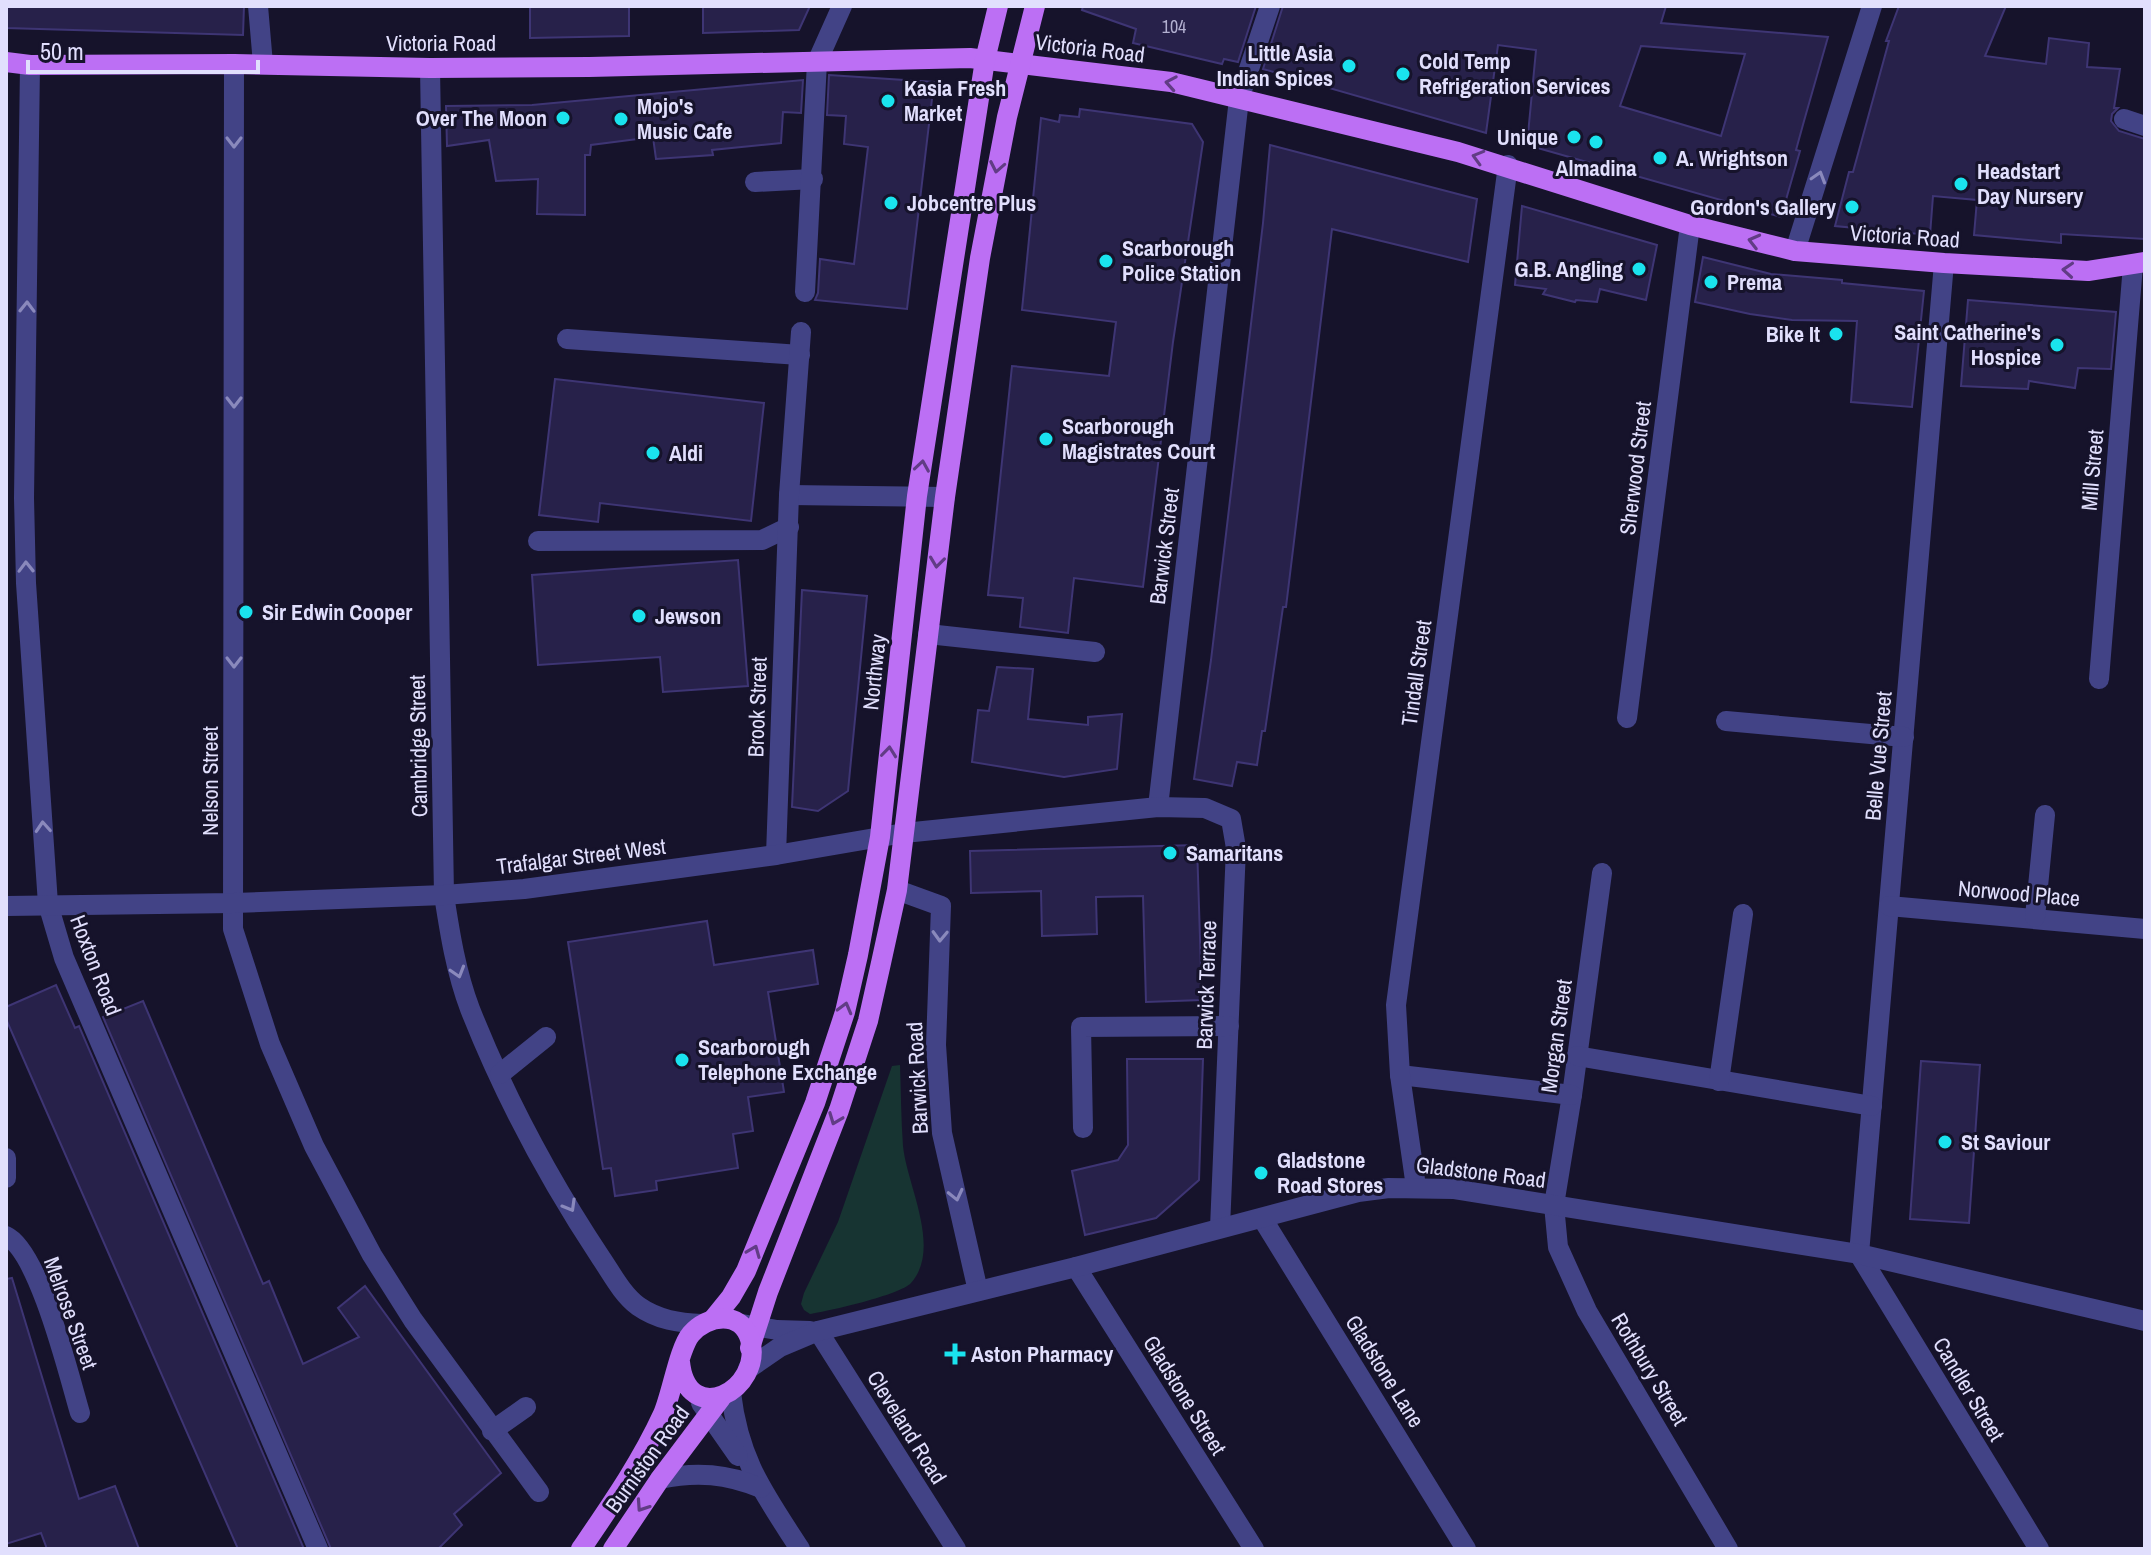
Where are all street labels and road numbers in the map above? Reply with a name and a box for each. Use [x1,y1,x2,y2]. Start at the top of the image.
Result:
street label: Victoria Road [1034,26,1146,70]
street label: Victoria Road [386,28,496,58]
street label: Victoria Road [1849,217,1961,255]
street label: Sherwood Street [1612,399,1658,537]
street label: Mill Street [2074,428,2110,512]
street label: Barwick Street [1142,486,1186,606]
street label: Tindall Street [1394,618,1438,728]
street label: Northway [855,633,893,711]
street label: Brook Street [740,656,774,758]
street label: Cambridge Street [402,675,434,817]
street label: Belle Vue Street [1857,690,1899,822]
street label: Nelson Street [195,726,225,836]
street label: Trafalgar Street West [495,831,667,881]
street label: Norwood Place [1957,873,2081,913]
street label: Hoxton Road [63,910,129,1020]
street label: Barwick Terrace [1189,920,1223,1050]
street label: Morgan Street [1533,977,1579,1095]
street label: Barwick Road [899,1021,935,1135]
street label: Gladstone Road [1414,1149,1548,1195]
street label: Melrose Street [37,1253,105,1373]
street label: Rothbury Street [1605,1307,1695,1431]
street label: Gladstone Lane [1339,1309,1431,1433]
street label: Gladstone Street [1136,1330,1234,1460]
street label: Candler Street [1926,1331,2012,1447]
street label: Cleveland Road [860,1365,954,1489]
street label: Burniston Road [598,1399,696,1519]

